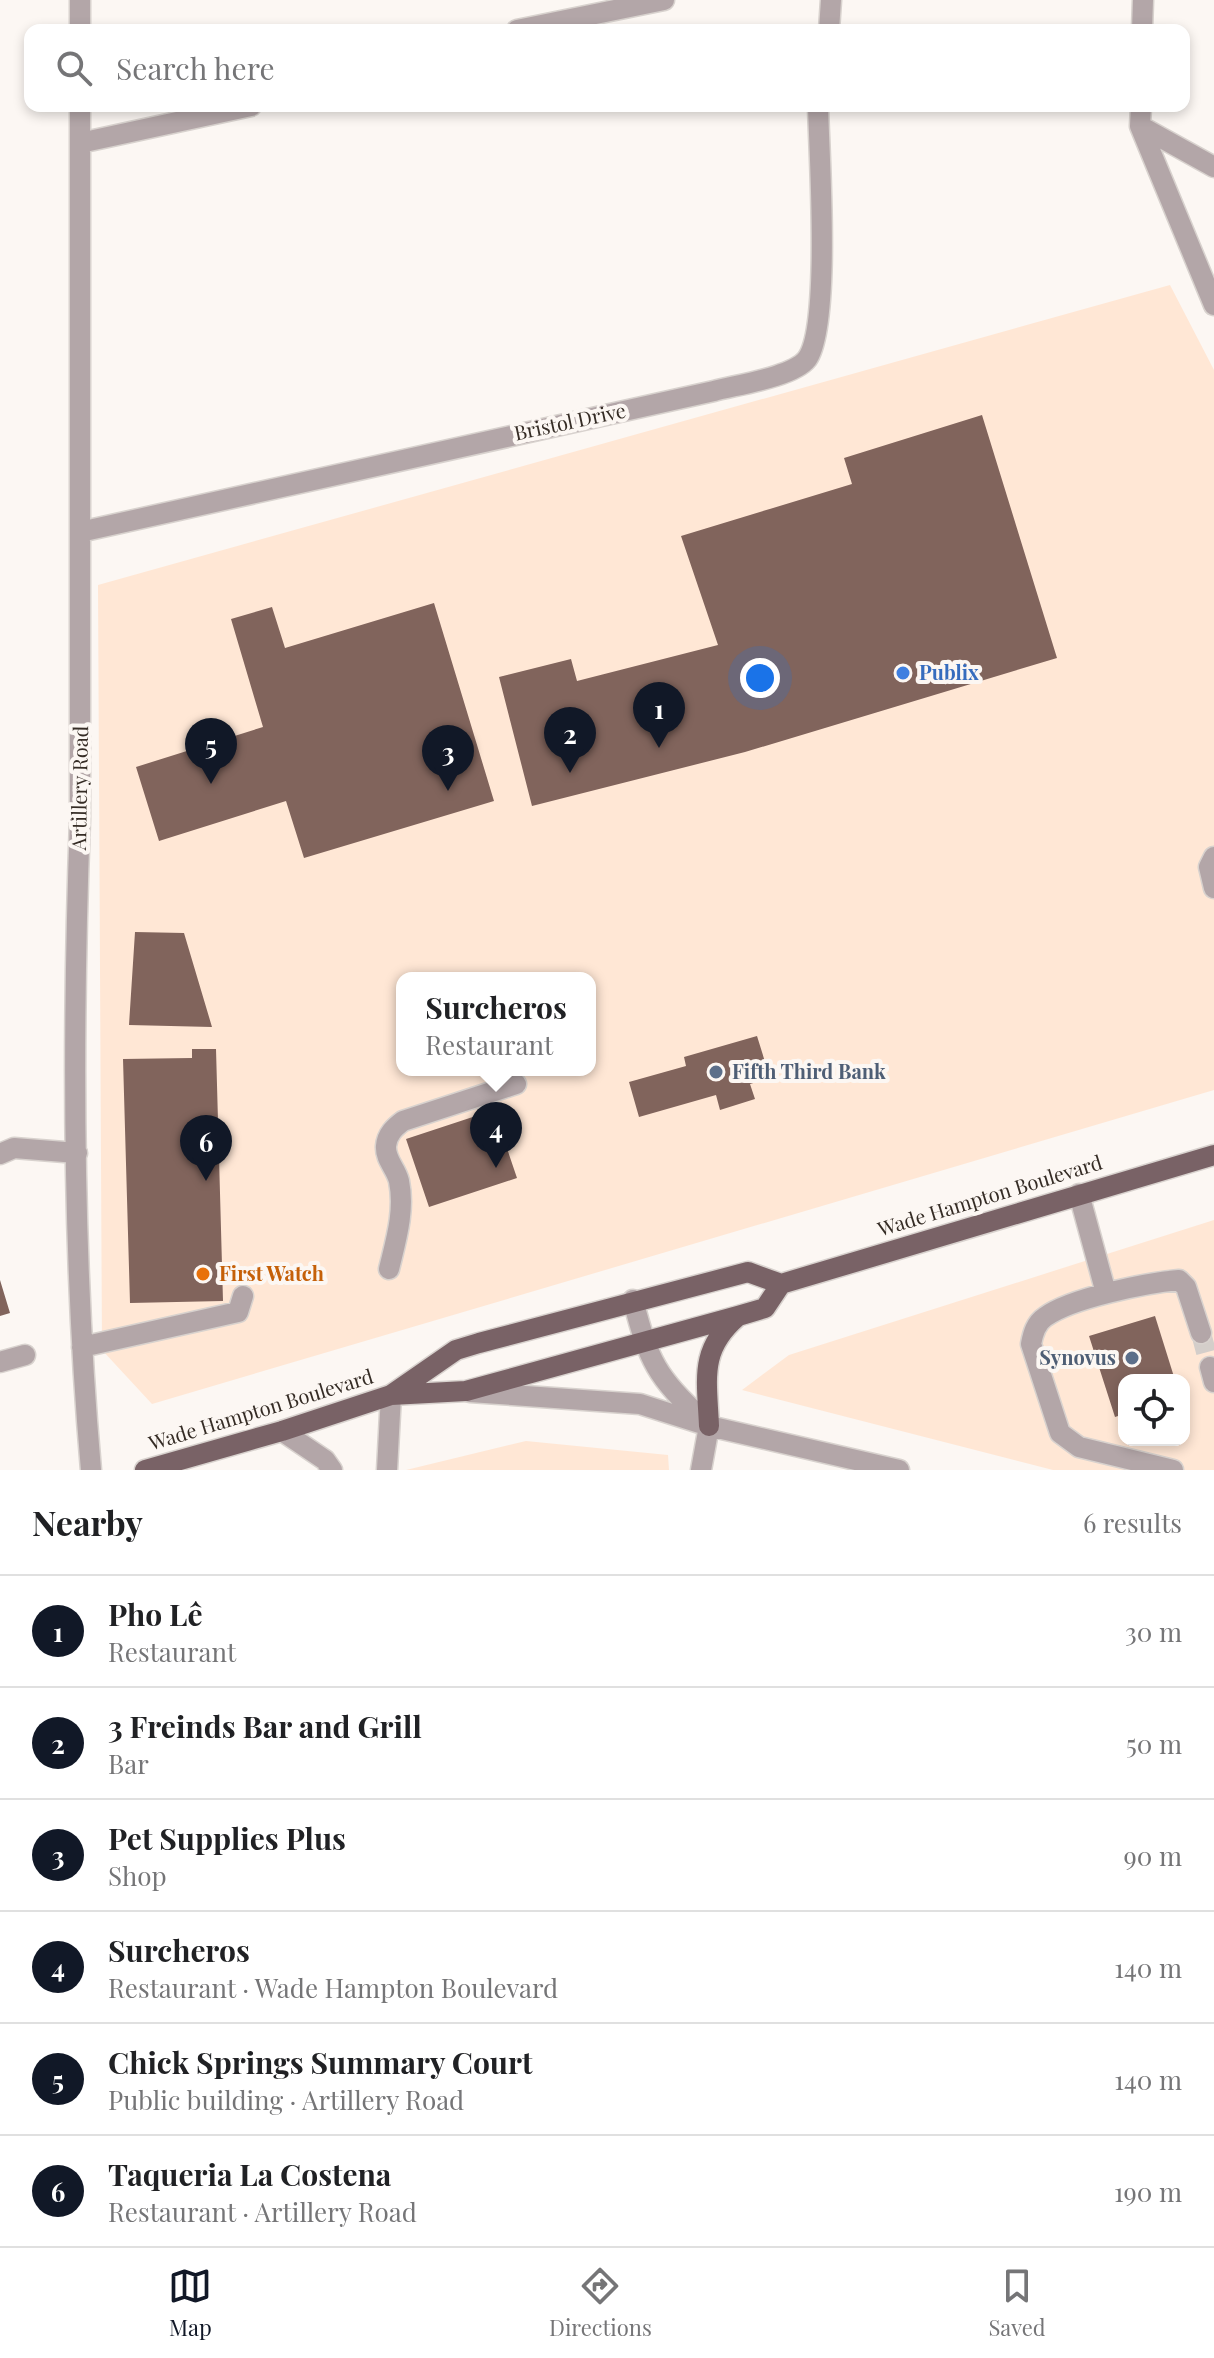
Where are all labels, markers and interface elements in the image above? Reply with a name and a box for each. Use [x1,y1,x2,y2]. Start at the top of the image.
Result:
search box [24,24,1190,112]
icon: search [52,46,96,90]
text: Search here [116,48,275,88]
street label: Bristol Drive [511,396,628,446]
your location [740,658,780,698]
place label: Publix [919,658,979,685]
marker: Publix [894,664,912,682]
pin: 1 [633,682,685,748]
pin: 2 [544,707,596,773]
pin: 5 [185,718,237,784]
street label: Artillery Road [64,725,93,852]
pin: 3 [422,725,474,791]
popup [396,972,596,1076]
text: Surcheros [425,987,567,1027]
text: Restaurant [425,1027,553,1062]
place label: Fifth Third Bank [732,1057,886,1084]
marker: Fifth Third Bank [707,1063,725,1081]
pin: 4 [470,1102,522,1168]
pin: 6 [180,1115,232,1181]
street label: Wade Hampton Boulevard [873,1147,1105,1242]
place label: First Watch [219,1259,324,1286]
marker: First Watch [194,1265,212,1283]
place label: Synovus [1039,1343,1116,1370]
marker: Synovus [1123,1349,1141,1367]
street label: Wade Hampton Boulevard [144,1361,376,1456]
map controls [1118,1374,1190,1446]
button: locate [1118,1374,1190,1446]
text: Nearby [32,1499,143,1545]
text: 6 results [1083,1505,1182,1540]
text: Pho Lê [108,1594,203,1634]
text: 1 [53,1614,63,1649]
text: 30 m [1125,1614,1182,1649]
text: Restaurant [108,1634,236,1669]
text: 3 Freinds Bar and Grill [108,1706,422,1746]
text: 2 [51,1726,65,1761]
text: 50 m [1126,1726,1182,1761]
text: Bar [108,1746,149,1781]
text: Pet Supplies Plus [108,1818,346,1858]
text: 3 [52,1838,64,1873]
text: 90 m [1124,1838,1182,1873]
text: Shop [108,1858,167,1893]
text: Surcheros [108,1930,250,1970]
text: 4 [51,1950,65,1985]
text: 140 m [1114,1950,1182,1985]
text: Restaurant · Wade Hampton Boulevard [108,1970,558,2005]
text: Chick Springs Summary Court [108,2042,533,2082]
text: 5 [52,2062,64,2097]
text: 140 m [1114,2062,1182,2097]
text: Public building · Artillery Road [108,2082,464,2117]
text: Taqueria La Costena [108,2154,391,2194]
text: 6 [51,2174,65,2209]
text: 190 m [1114,2174,1182,2209]
text: Restaurant · Artillery Road [108,2194,417,2229]
tab: Map [168,2264,212,2342]
tab: Directions [549,2264,652,2342]
tab: Saved [988,2264,1046,2342]

